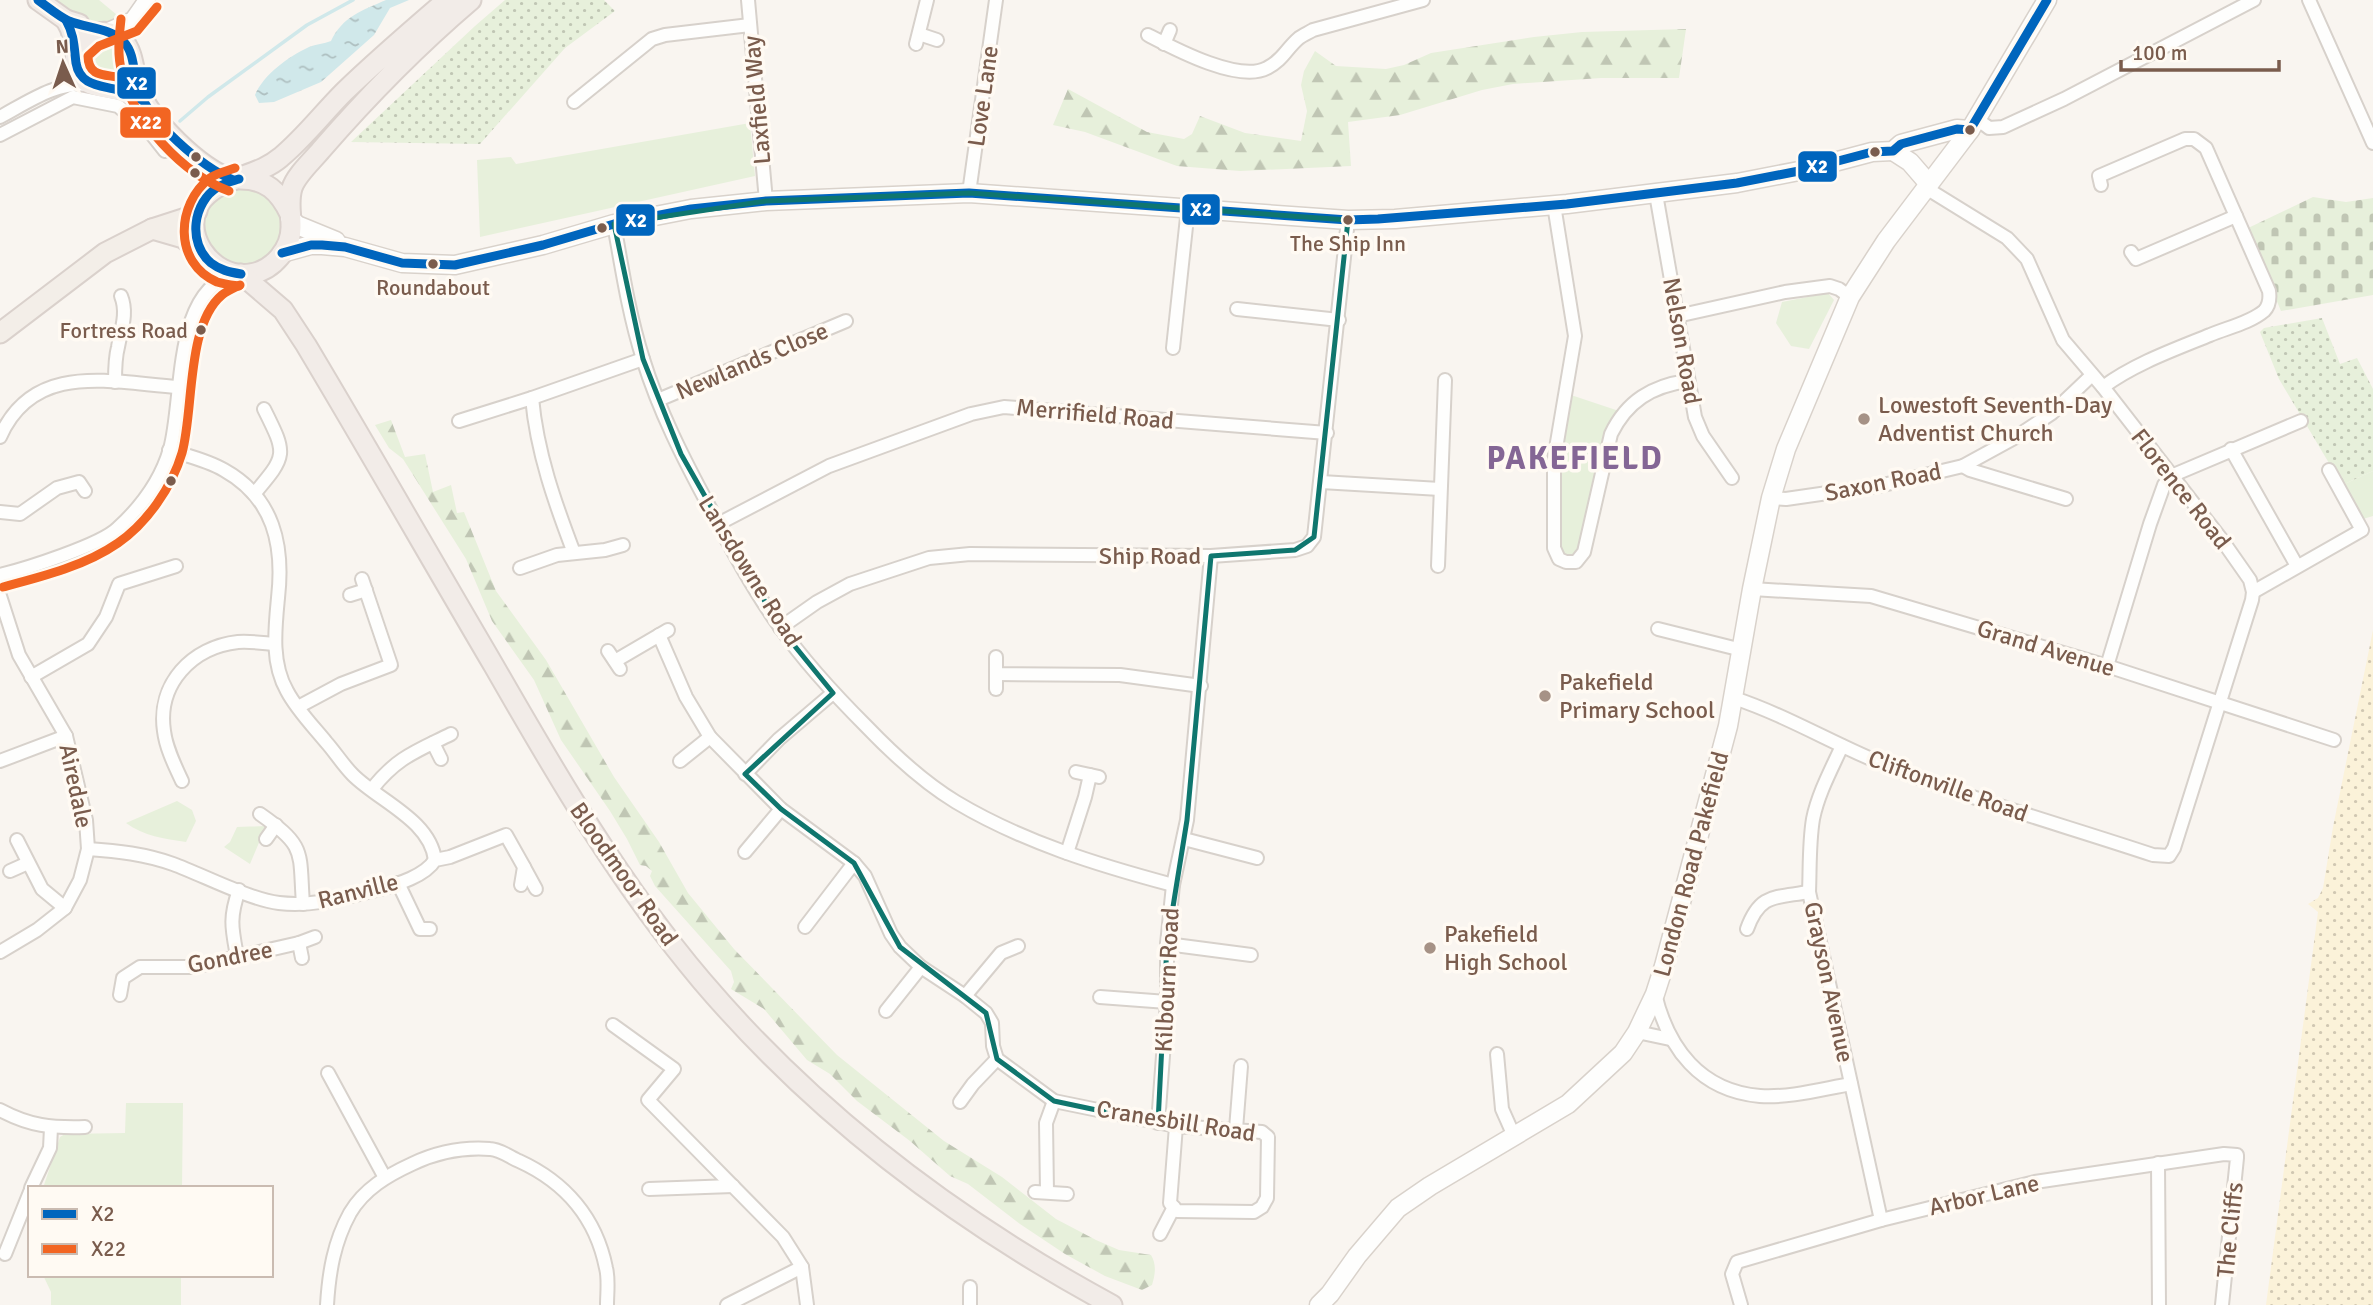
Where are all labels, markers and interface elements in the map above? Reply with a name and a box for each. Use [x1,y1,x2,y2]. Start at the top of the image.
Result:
north arrow [28,28,98,98]
scale bar [2121,28,2278,72]
street label: Laxfield Way [736,34,778,166]
text: N [55,35,69,59]
text: 100 m [2132,40,2187,66]
street label: Love Lane [961,44,1005,148]
line badge: X2 [116,66,157,100]
text: X2 [126,72,148,96]
line badge: X22 [119,106,172,139]
text: X22 [130,111,162,135]
unlabelled marker [1963,123,1977,137]
unlabelled marker [1868,145,1882,159]
unlabelled marker [189,150,203,164]
line badge: X2 [1797,150,1838,183]
text: X2 [1806,155,1828,179]
unlabelled marker [188,166,202,180]
line badge: X2 [1181,193,1221,226]
text: X2 [1190,198,1212,222]
line badge: X2 [615,203,656,237]
text: X2 [625,209,647,233]
marker: The Ship Inn [1341,213,1355,227]
unlabelled marker [595,221,609,235]
place label: The Ship Inn [1290,230,1406,257]
marker: Roundabout [426,257,440,271]
place label: Roundabout [376,274,490,301]
street label: Nelson Road [1656,275,1708,407]
street label: Newlands Close [671,315,833,407]
place label: Fortress Road [60,317,188,344]
marker: Fortress Road [194,323,208,337]
place label: Lowestoft Seventh-Day Adventist Church [1878,390,2112,448]
street label: Merrifield Road [1015,392,1175,436]
marker: Lowestoft Seventh-Day Adventist Church [1856,411,1872,427]
street label: Florence Road [2125,423,2237,555]
district label: PAKEFIELD [1486,439,1664,478]
street label: Saxon Road [1822,456,1944,508]
unlabelled marker [164,474,178,488]
street label: Lansdowne Road [692,490,808,652]
street label: Ship Road [1099,541,1201,571]
street label: Grand Avenue [1974,613,2118,683]
place label: Pakefield Primary School [1559,667,1715,725]
marker: Pakefield Primary School [1537,688,1553,704]
street label: Airedale [52,741,100,831]
street label: Cliftonville Road [1864,743,2032,829]
street label: London Road Pakefield [1646,748,1736,980]
street label: Bloodmoor Road [563,796,685,952]
street label: Ranville [315,867,401,915]
street label: Grayson Avenue [1797,899,1861,1065]
street label: Kilbourn Road [1148,907,1186,1053]
place label: Pakefield High School [1444,919,1567,977]
street label: Gondree [185,934,275,980]
marker: Pakefield High School [1422,940,1438,956]
street label: Cranesbill Road [1094,1094,1258,1148]
street label: Arbor Lane [1926,1168,2042,1222]
street label: The Cliffs [2210,1181,2250,1279]
legend [28,1186,273,1277]
text: X2 [91,1201,115,1227]
text: X22 [91,1236,126,1262]

